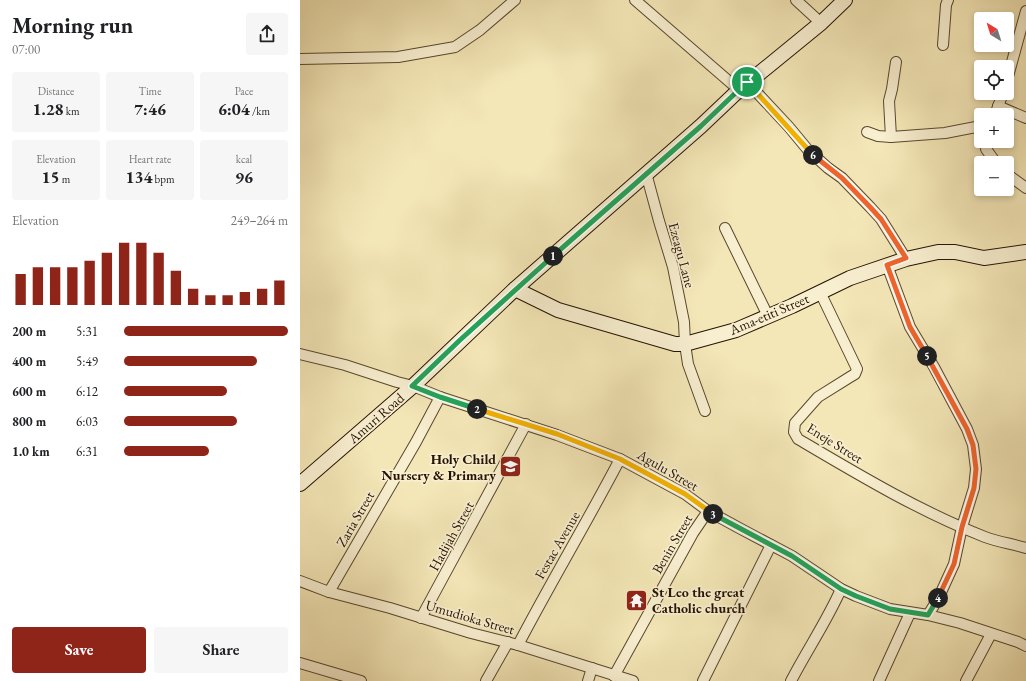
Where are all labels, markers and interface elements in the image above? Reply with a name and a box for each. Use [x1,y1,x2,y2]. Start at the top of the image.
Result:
text: Morning run [12,11,133,40]
north arrow [974,12,1014,52]
map controls [974,12,1014,196]
button: share [246,13,288,55]
text: 07:00 [12,41,40,58]
button: locate [974,60,1014,100]
pin [730,65,764,99]
icon: arrive [736,71,758,93]
text: Distance [38,84,74,98]
text: Time [139,84,161,98]
text: Pace [235,84,253,98]
text: 1.28 [32,98,64,120]
text: 7:46 [134,98,166,120]
text: 6:04 [218,98,250,120]
text: km [64,104,80,118]
text: /km [250,104,270,118]
button: + [974,108,1014,148]
pin: 6 [803,145,823,165]
text: 6 [810,148,816,162]
text: Elevation [36,152,76,166]
text: Heart rate [129,152,171,166]
text: kcal [236,152,252,166]
button: − [974,156,1014,196]
text: 15 [42,166,60,188]
text: 134 [125,166,152,188]
text: 96 [235,166,253,188]
text: m [60,172,70,186]
text: bpm [152,172,175,186]
text: Elevation [12,212,59,229]
text: 249–264 m [231,212,288,229]
street label: Ezeagu Lane [665,220,700,290]
pin: 1 [543,246,563,266]
text: 1 [550,249,556,263]
street label: Ama-etiti Street [726,289,812,339]
text: 200 m [12,323,46,340]
text: 5:31 [76,323,98,340]
pin: 5 [917,346,937,366]
text: 5 [924,349,930,363]
text: 400 m [12,353,46,370]
text: 5:49 [76,353,98,370]
text: 600 m [12,383,46,400]
text: 6:12 [76,383,98,400]
street label: Amuri Road [344,388,408,448]
pin: 2 [467,399,487,419]
text: 2 [474,402,480,416]
text: 800 m [12,413,46,430]
text: 6:03 [76,413,98,430]
street label: Eneje Street [804,419,867,468]
text: 1.0 km [12,443,50,460]
text: 6:31 [76,443,98,460]
street label: Agulu Street [633,445,702,495]
place label: Holy Child Nursery & Primary [382,450,496,484]
school or university icon: Holy Child Nursery & Primary [498,454,524,480]
street label: Zaria Street [332,487,378,550]
street label: Hadijah Street [424,497,478,574]
pin: 3 [703,504,723,524]
street label: Festac Avenue [530,507,584,582]
text: 3 [710,507,716,521]
street label: Benin Street [648,511,696,577]
place label: St Leo the great Catholic church [652,583,745,617]
temple icon: St Leo the great Catholic church [623,587,649,613]
pin: 4 [928,588,948,608]
text: 4 [935,591,941,605]
street label: Umudioka Street [424,596,517,638]
button: Save [12,627,146,673]
button: Share [154,627,288,673]

